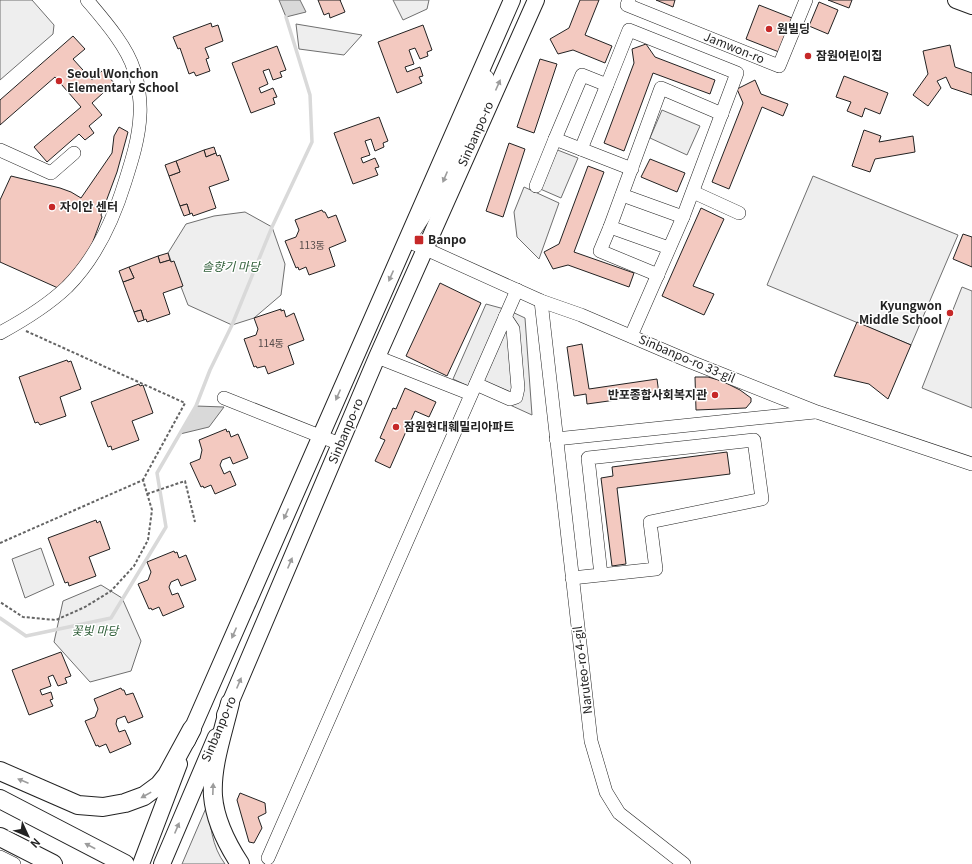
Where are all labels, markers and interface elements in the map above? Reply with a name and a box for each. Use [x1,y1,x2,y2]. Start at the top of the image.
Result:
place label: 원빌딩 [777,19,810,36]
marker: 원빌딩 [764,24,774,34]
street label: Jamwon-ro [702,27,768,67]
place label: 잠원어린이집 [816,46,882,63]
marker: 잠원어린이집 [803,51,813,61]
place label: Seoul Wonchon Elementary School [67,64,179,95]
marker: Seoul Wonchon Elementary School [54,76,64,86]
one-way arrow [495,79,501,90]
street label: Sinbanpo-ro [453,98,497,169]
one-way arrow [442,171,448,183]
place label: 자이안 센터 [60,197,118,214]
marker: 자이안 센터 [47,202,57,212]
place label: Banpo [428,230,466,247]
marker: Banpo [413,234,425,246]
house number: 113동 [299,237,325,252]
park label: 솔향기 마당 [202,257,262,274]
one-way arrow [387,270,393,282]
place label: Kyungwon Middle School [859,296,942,327]
marker: Kyungwon Middle School [945,308,955,318]
street label: Sinbanpo-ro 33-gil [637,330,738,386]
house number: 114동 [258,335,284,350]
place label: 반포종합사회복지관 [608,385,707,402]
one-way arrow [335,389,341,401]
marker: 반포종합사회복지관 [710,390,720,400]
street label: Sinbanpo-ro [323,395,366,466]
place label: 잠원현대훼밀리아파트 [404,417,514,434]
marker: 잠원현대훼밀리아파트 [391,422,401,432]
one-way arrow [283,508,289,520]
one-way arrow [286,557,293,569]
park label: 꽃빛 마당 [72,621,120,638]
street label: Naruteo-ro 4-gil [568,625,595,715]
one-way arrow [231,627,237,639]
one-way arrow [236,677,242,688]
street label: Sinbanpo-ro [196,693,239,764]
one-way arrow [17,778,29,784]
one-way arrow [210,783,217,795]
one-way arrow [140,791,152,798]
north arrow [8,816,48,856]
one-way arrow [174,823,180,834]
text: N [27,835,45,852]
one-way arrow [84,843,96,849]

